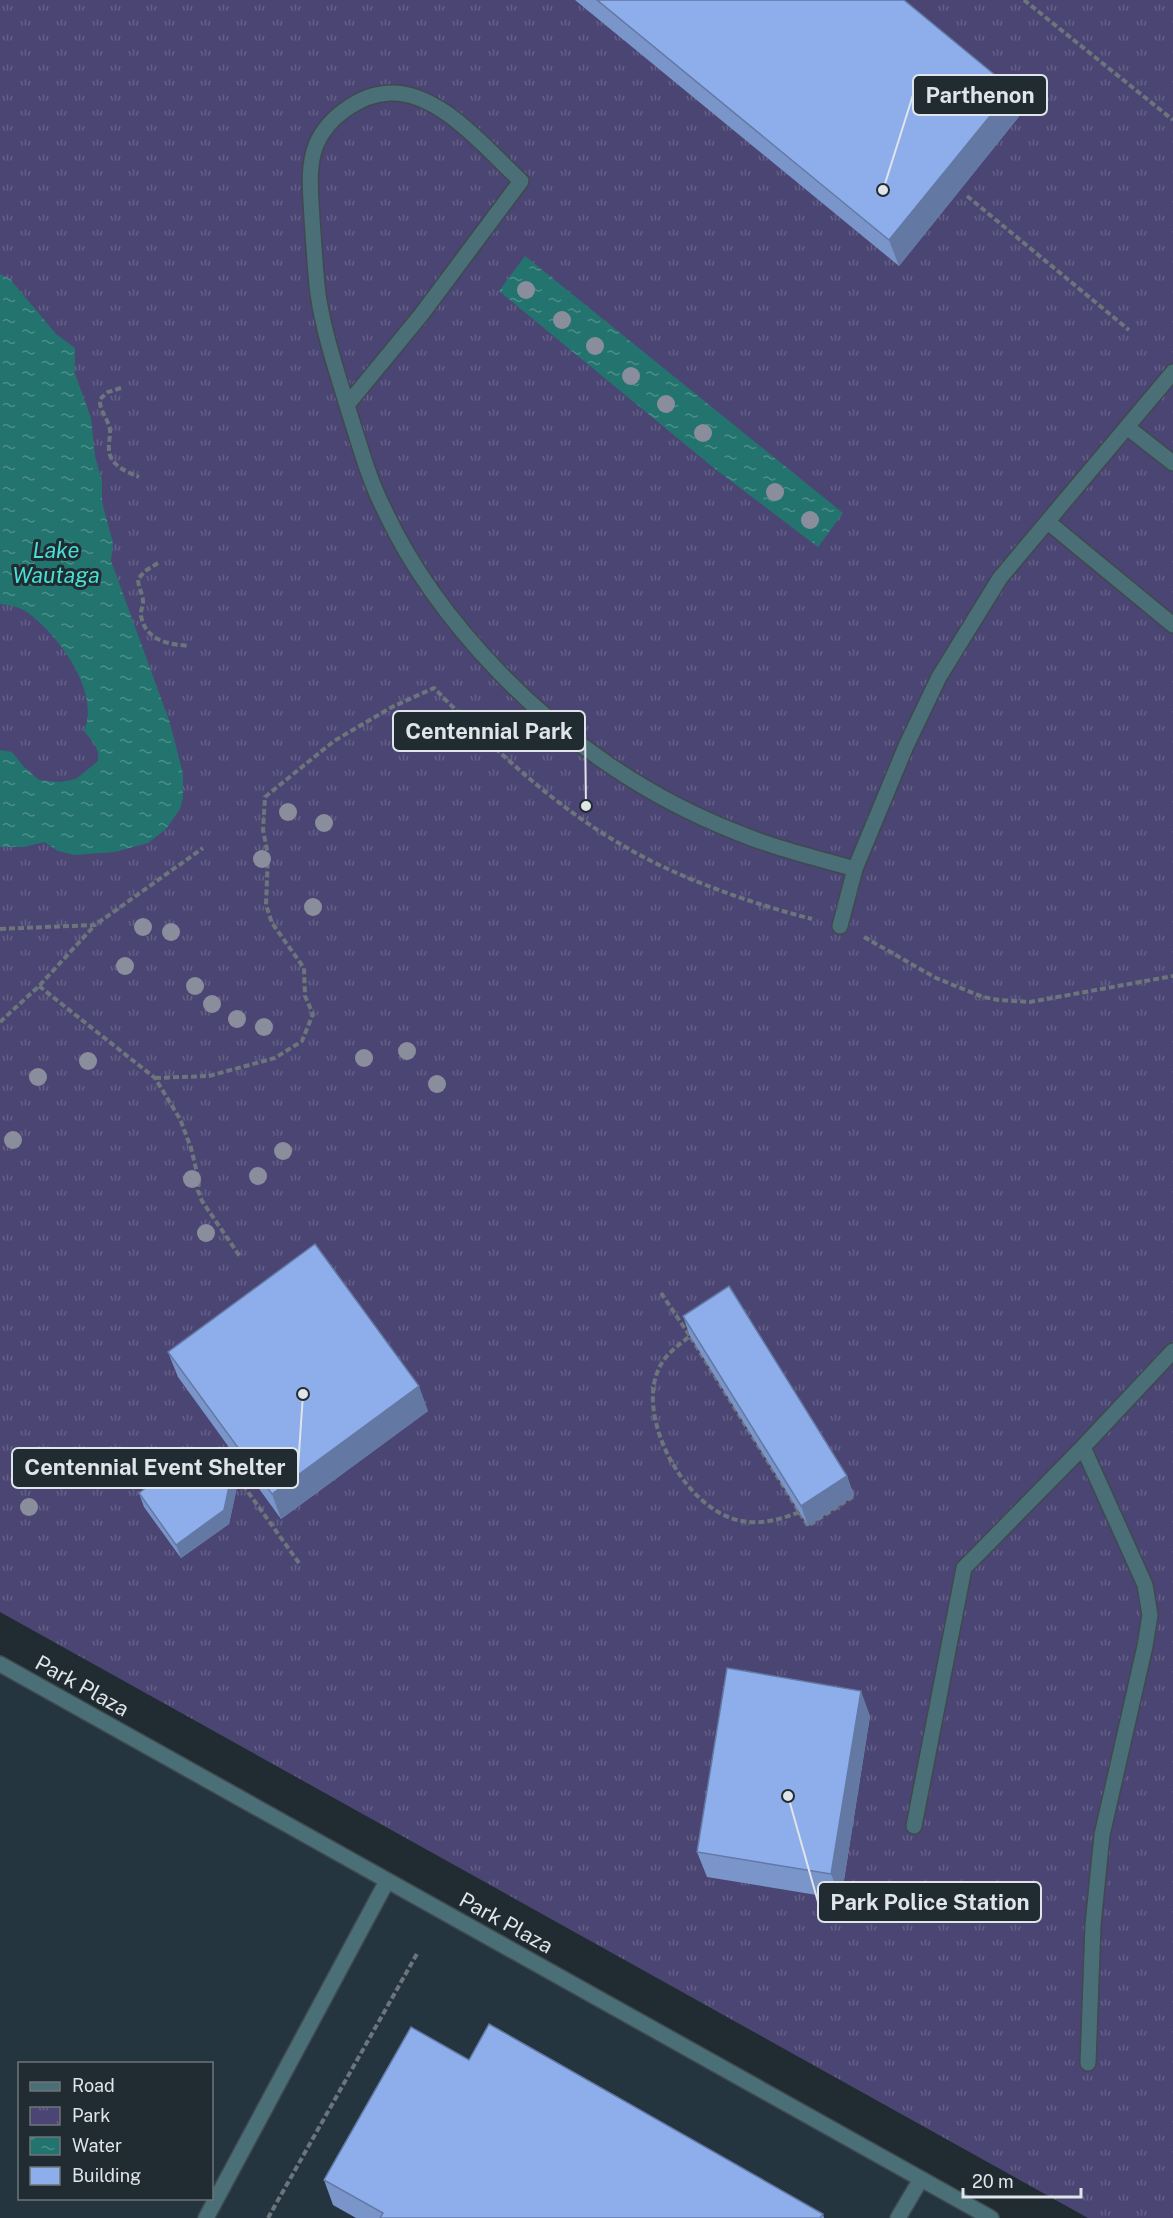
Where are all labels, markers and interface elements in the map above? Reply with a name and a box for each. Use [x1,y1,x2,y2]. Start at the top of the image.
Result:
callout: Parthenon [913,75,1047,115]
text: Parthenon [925,82,1035,108]
water label: Lake Wautaga [12,537,100,588]
callout: Centennial Park [393,711,585,751]
text: Centennial Park [405,718,573,744]
callout: Centennial Event Shelter [12,1448,298,1488]
text: Centennial Event Shelter [24,1454,286,1480]
street label: Park Plaza [31,1650,133,1721]
callout: Park Police Station [818,1882,1041,1922]
street label: Park Plaza [455,1887,557,1958]
text: Park Police Station [830,1889,1030,1915]
legend [18,2062,213,2200]
text: Road [72,2075,115,2096]
text: Park [72,2105,110,2126]
text: Water [72,2135,122,2156]
scale bar [963,2161,1082,2199]
text: Building [72,2165,141,2186]
text: 20 m [972,2171,1014,2192]

